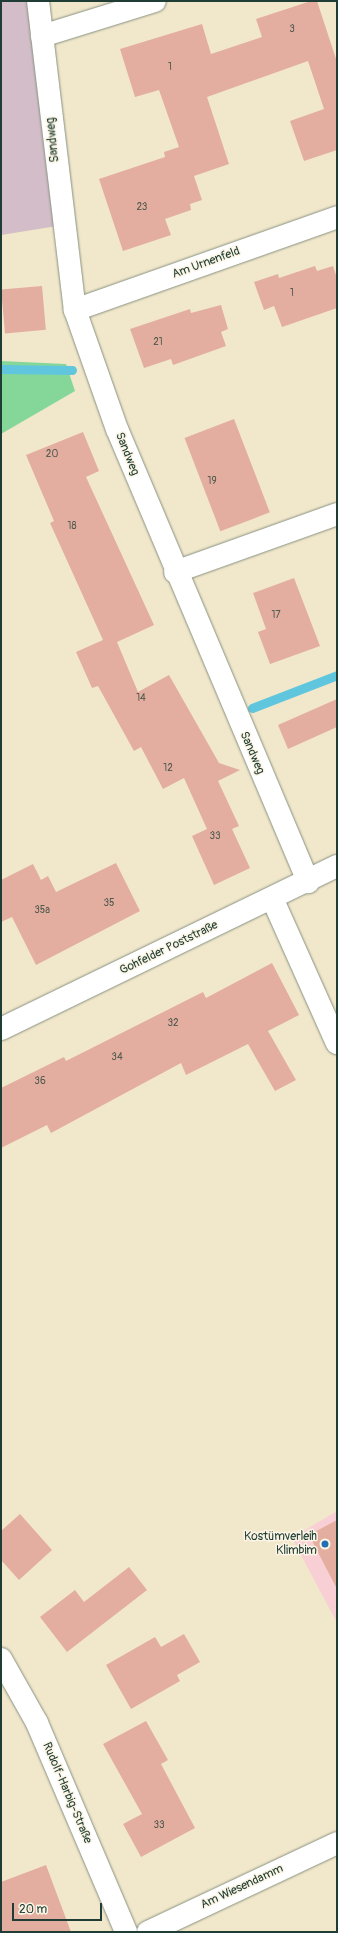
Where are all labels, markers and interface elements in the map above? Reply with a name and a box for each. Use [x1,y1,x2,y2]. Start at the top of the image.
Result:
house number: 3 [289,24,295,36]
house number: 1 [168,62,172,74]
street label: Sandweg [43,117,63,163]
house number: 23 [137,202,147,214]
street label: Am Urnenfeld [170,244,242,282]
house number: 1 [290,288,294,300]
house number: 21 [153,337,163,349]
street label: Sandweg [112,430,142,478]
house number: 20 [46,449,58,461]
house number: 19 [207,476,217,488]
house number: 18 [68,521,76,533]
house number: 17 [271,610,281,622]
house number: 14 [136,693,146,705]
street label: Sandweg [237,730,267,776]
house number: 12 [163,763,173,775]
house number: 33 [209,831,221,843]
house number: 35 [104,898,114,910]
house number: 35a [34,905,50,917]
street label: Gohfelder Poststraße [118,918,220,978]
house number: 32 [167,1018,179,1030]
house number: 34 [111,1052,123,1064]
house number: 36 [34,1076,46,1088]
place label: Kostümverleih Klimbim [244,1530,317,1558]
marker: Kostümverleih Klimbim [320,1539,330,1549]
street label: Rudolf-Harbig-Straße [39,1740,95,1846]
house number: 33 [153,1820,165,1832]
street label: Am Wiesendamm [198,1862,286,1912]
scale bar [14,1895,104,1921]
text: 20 m [19,1902,47,1917]

